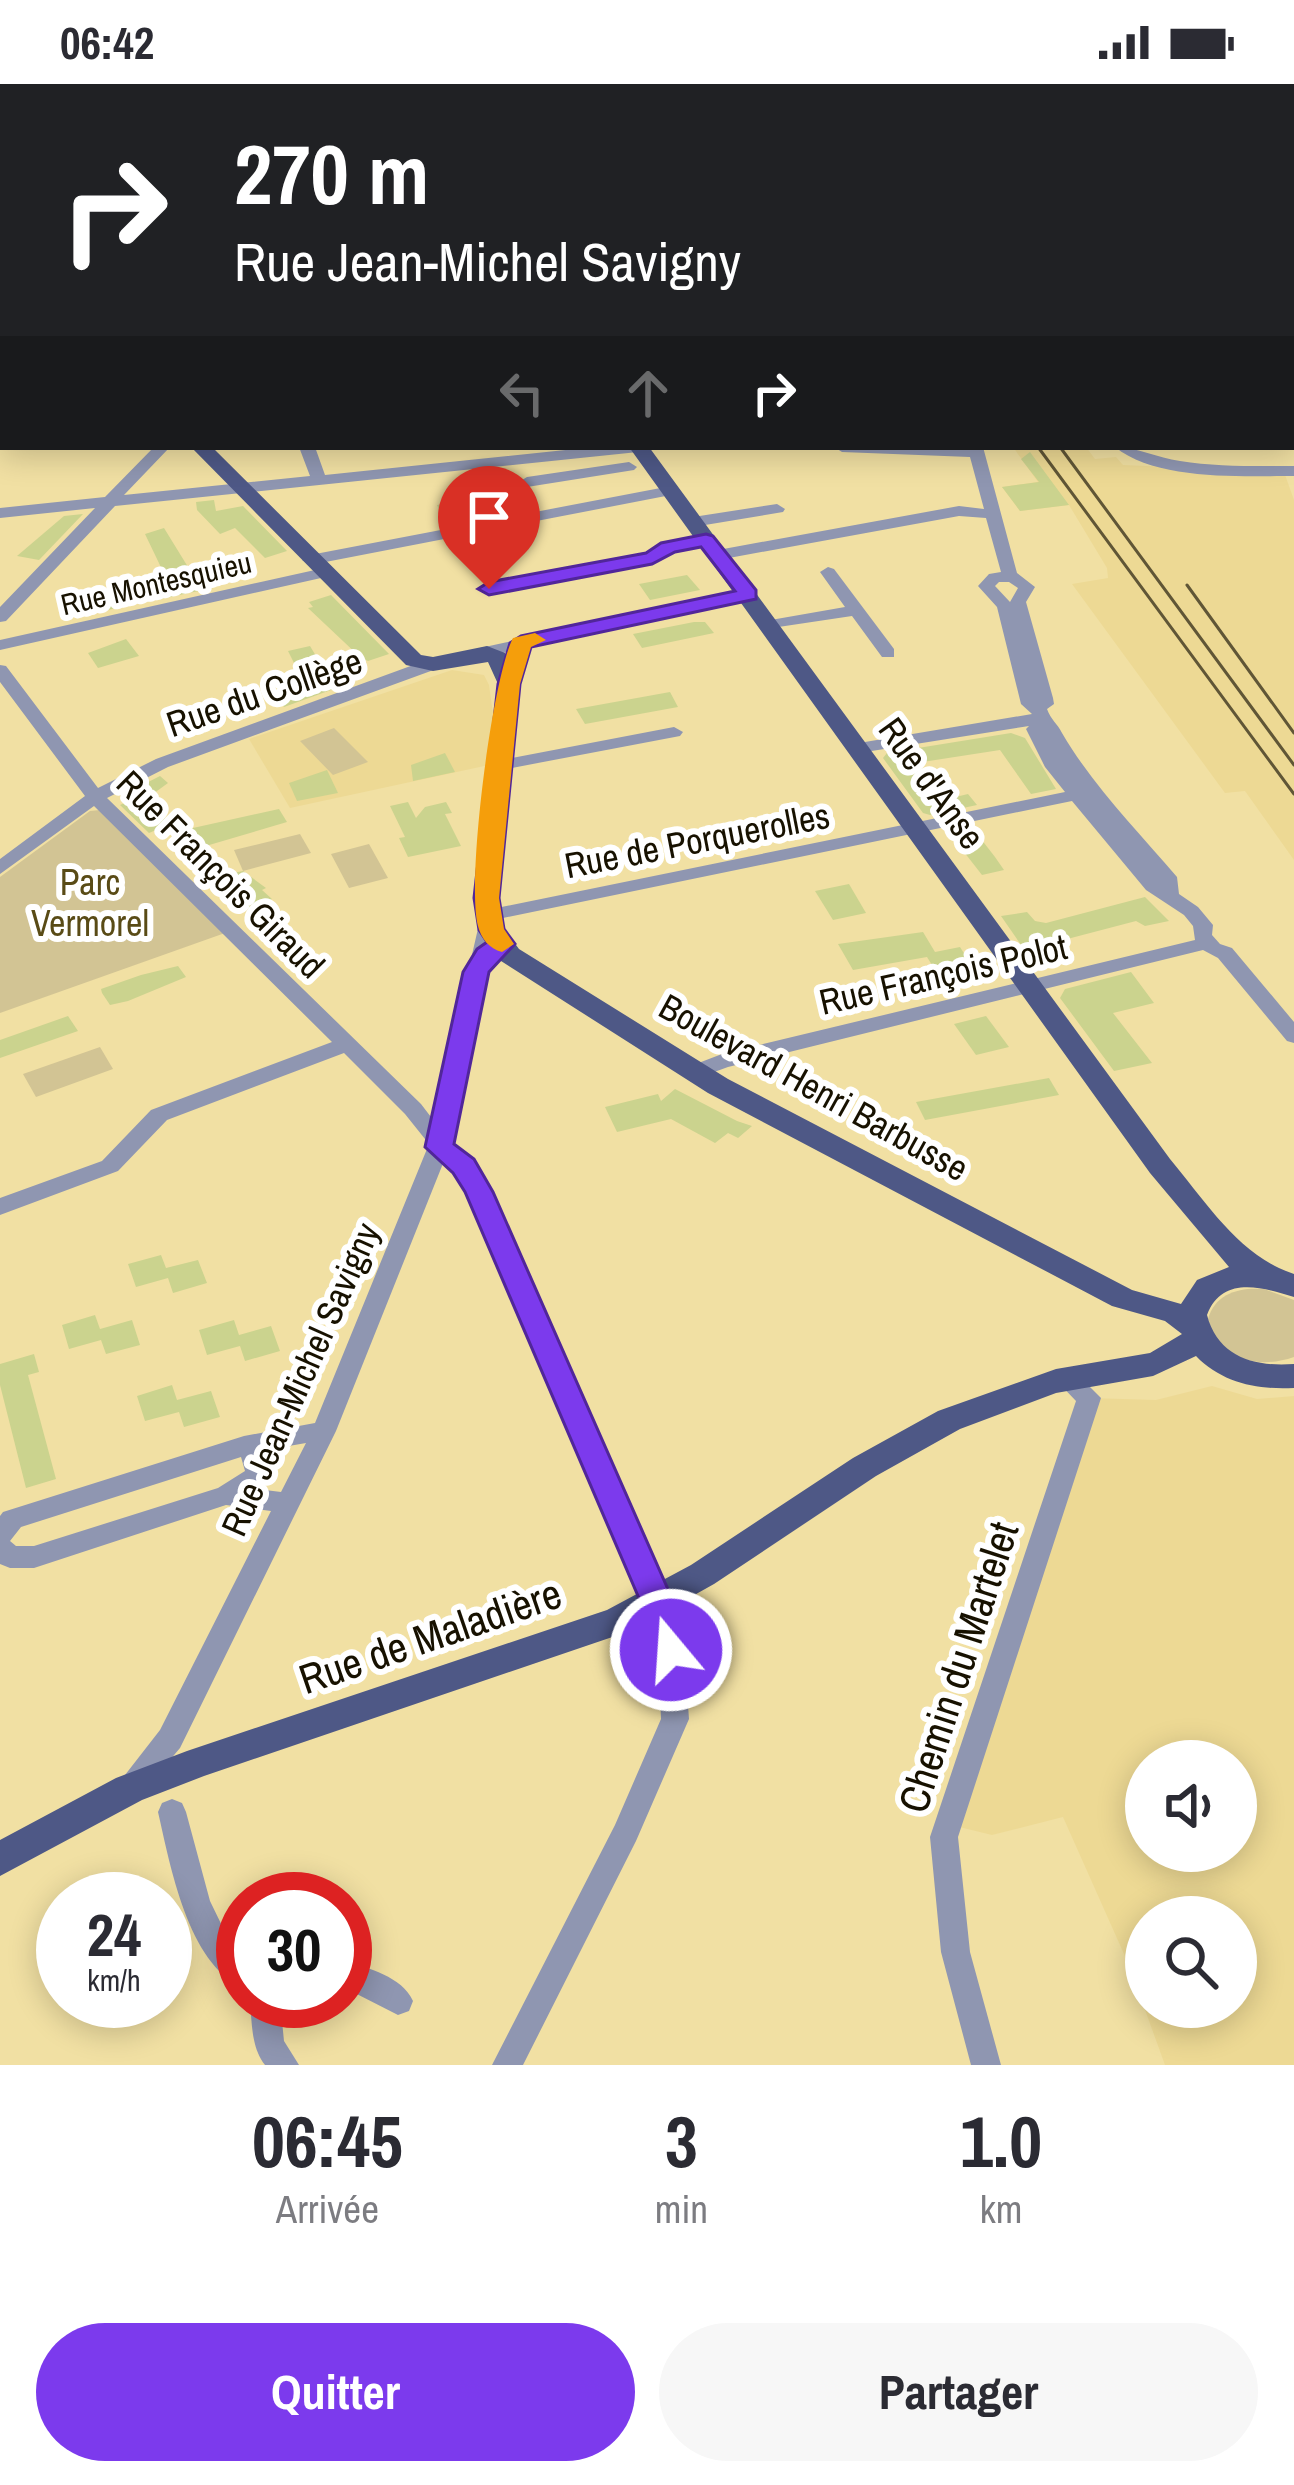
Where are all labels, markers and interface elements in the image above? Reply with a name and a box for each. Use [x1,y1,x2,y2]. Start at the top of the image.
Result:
text: 06:42 [60,12,154,73]
text: 270 m [234,117,429,230]
icon: right [36,132,192,288]
text: Rue Jean-Michel Savigny [234,225,741,298]
icon: left [489,360,555,426]
icon: ahead [615,360,681,426]
icon: right [741,360,807,426]
pin [438,466,540,589]
icon: arrive [456,484,522,550]
street label: Rue Montesquieu [57,542,255,624]
street label: Rue du Collège [160,636,368,748]
street label: Rue d'Anse [868,708,996,858]
street label: Rue François Giraud [107,760,335,988]
street label: Rue de Porquerolles [560,791,834,889]
park label: Parc Vermorel [31,858,149,947]
street label: Rue François Polot [814,922,1072,1026]
street label: Boulevard Henri Barbusse [651,982,977,1192]
street label: Rue Jean-Michel Savigny [209,1215,391,1543]
street label: Chemin du Martelet [885,1515,1031,1819]
street label: Rue de Maladière [291,1565,569,1707]
position arrow [608,1587,734,1713]
map controls [1125,1740,1257,2028]
button: sound [1125,1740,1257,1872]
speed limit sign: 30 [216,1872,372,2028]
text: 24 [87,1894,141,1975]
button: search [1125,1896,1257,2028]
text: km/h [87,1960,141,2000]
text: 06:45 [252,2092,403,2189]
text: 3 [665,2092,698,2189]
text: 1.0 [960,2092,1042,2189]
text: Arrivée [276,2183,379,2235]
text: min [655,2183,708,2235]
text: km [980,2183,1022,2235]
button: Quitter [36,2323,635,2461]
button: Partager [659,2323,1258,2461]

